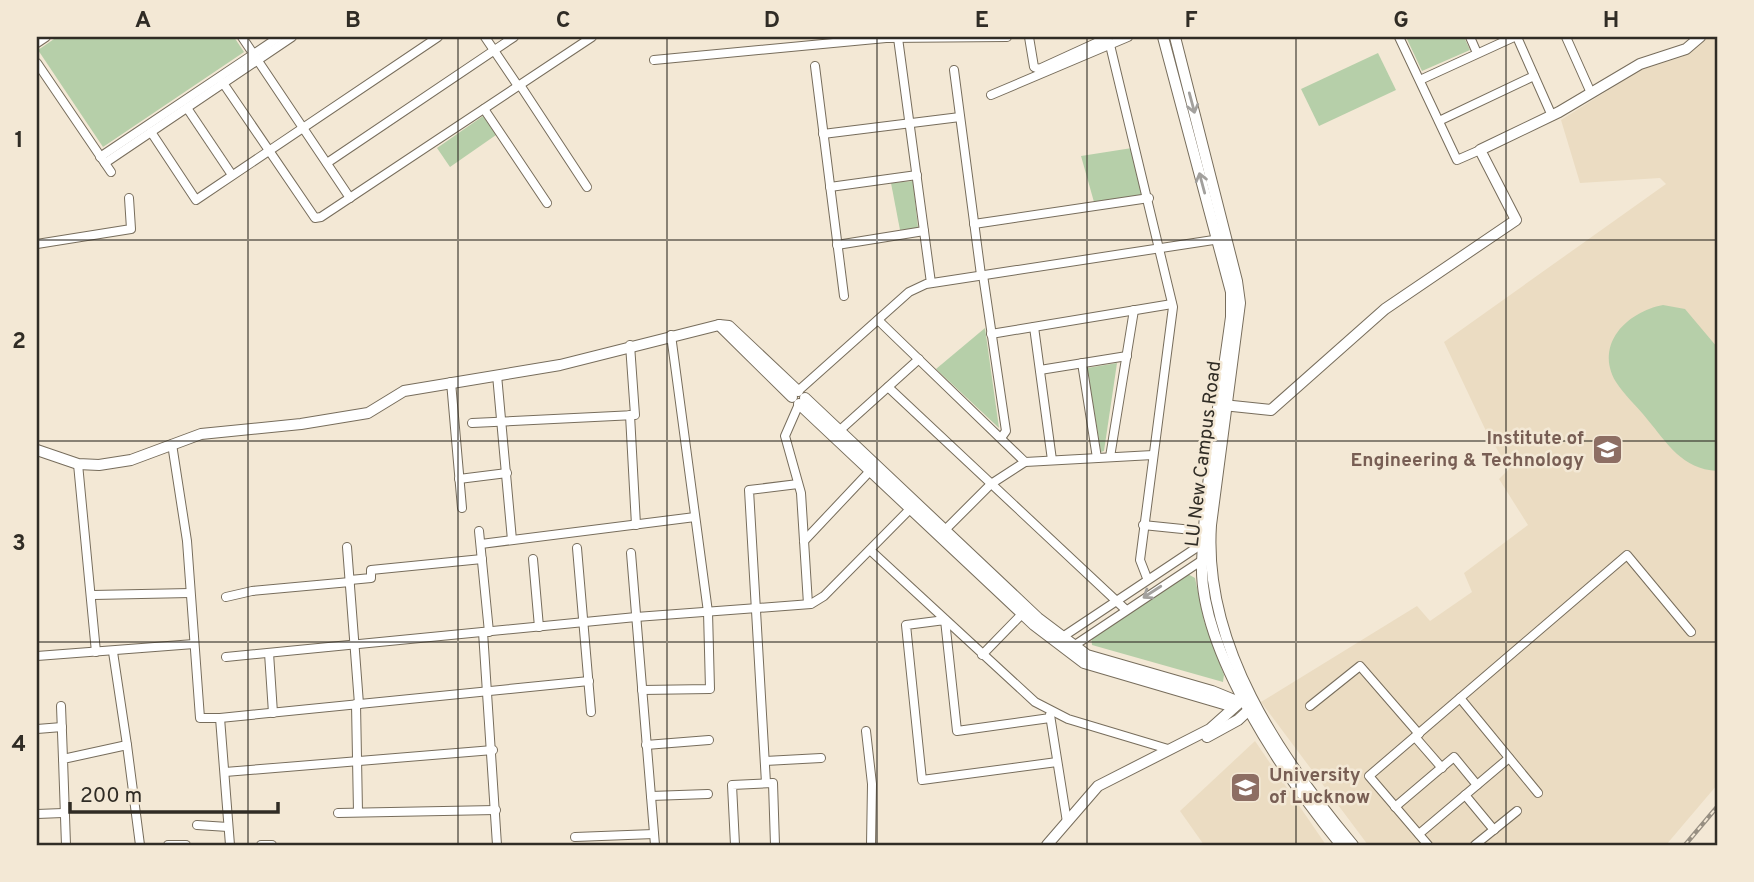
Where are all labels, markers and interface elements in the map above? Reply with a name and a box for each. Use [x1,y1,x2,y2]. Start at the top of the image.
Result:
text: A [135,7,151,36]
text: B [345,7,361,36]
text: C [556,7,570,36]
text: D [764,7,780,36]
text: E [975,7,989,36]
text: F [1184,7,1198,36]
text: G [1393,7,1409,36]
text: H [1603,7,1619,36]
one-way arrow [1186,91,1199,114]
text: 1 [14,127,24,156]
one-way arrow [1195,173,1208,195]
text: 2 [12,328,26,357]
street label: LU New Campus Road [1181,360,1227,548]
place label: Institute of Engineering & Technology [1350,427,1584,473]
school or university icon: Institute of Engineering & Technology [1590,433,1624,467]
text: 3 [12,530,26,559]
one-way arrow [1142,585,1162,599]
text: 4 [12,731,26,760]
place label: University of Lucknow [1269,764,1370,810]
scale bar [70,770,278,814]
school or university icon: University of Lucknow [1229,770,1263,804]
text: 200 m [80,783,142,810]

